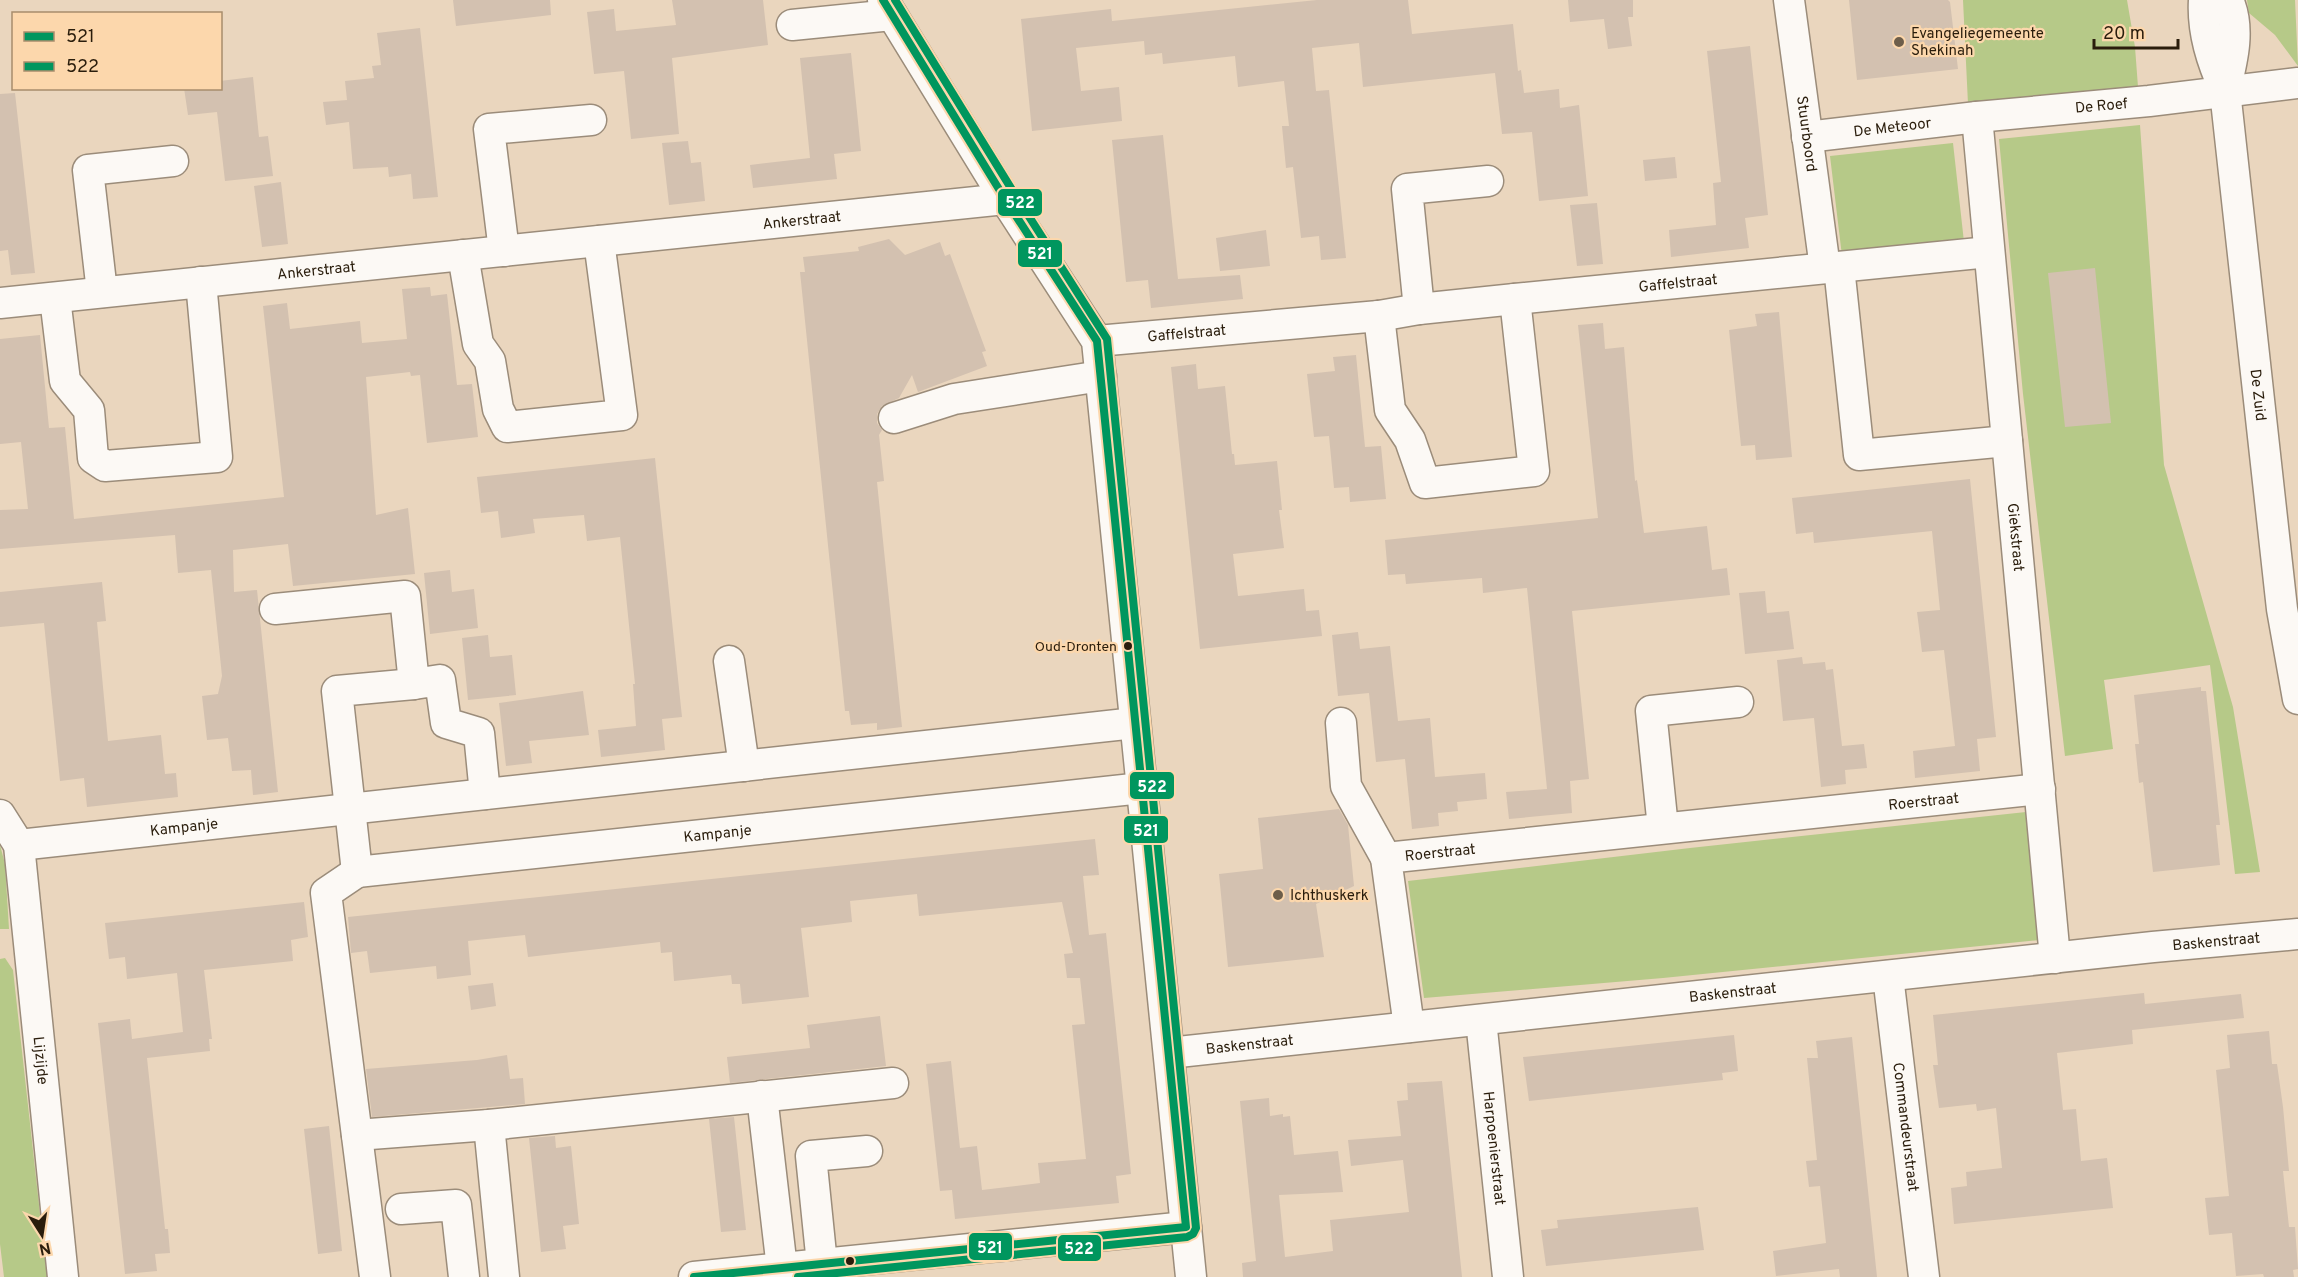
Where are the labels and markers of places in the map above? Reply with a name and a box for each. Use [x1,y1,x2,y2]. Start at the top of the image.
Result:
place label: Evangeliegemeente Shekinah [1911,25,2044,61]
marker: Evangeliegemeente Shekinah [1892,35,1906,49]
place label: Oud-Dronten [1035,639,1117,656]
marker: Oud-Dronten [1122,640,1134,652]
place label: Ichthuskerk [1290,887,1369,906]
marker: Ichthuskerk [1271,888,1285,902]
unlabelled marker [844,1255,856,1267]

